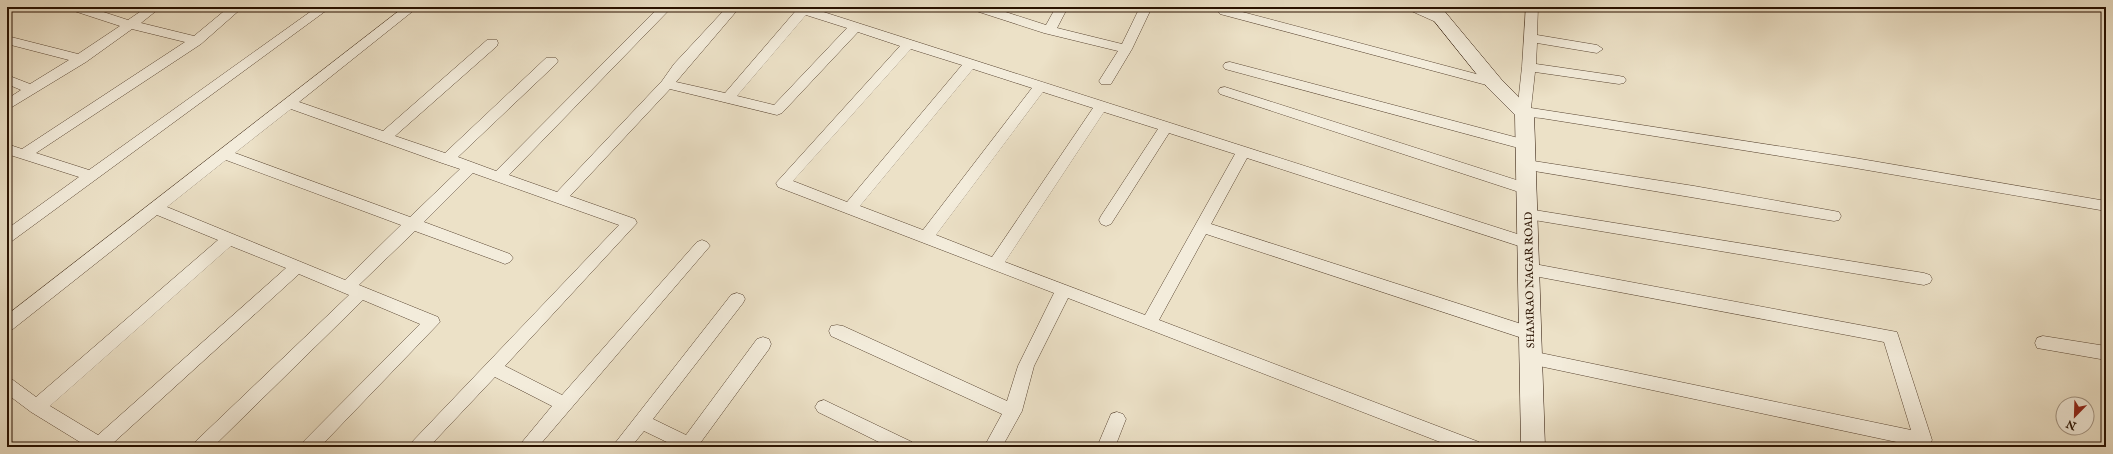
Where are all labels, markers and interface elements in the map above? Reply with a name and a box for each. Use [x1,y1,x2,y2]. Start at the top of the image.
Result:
street label: SHAMRAO NAGAR ROAD [1522,211,1538,348]
north arrow [2055,396,2095,436]
text: N [2064,416,2080,433]

